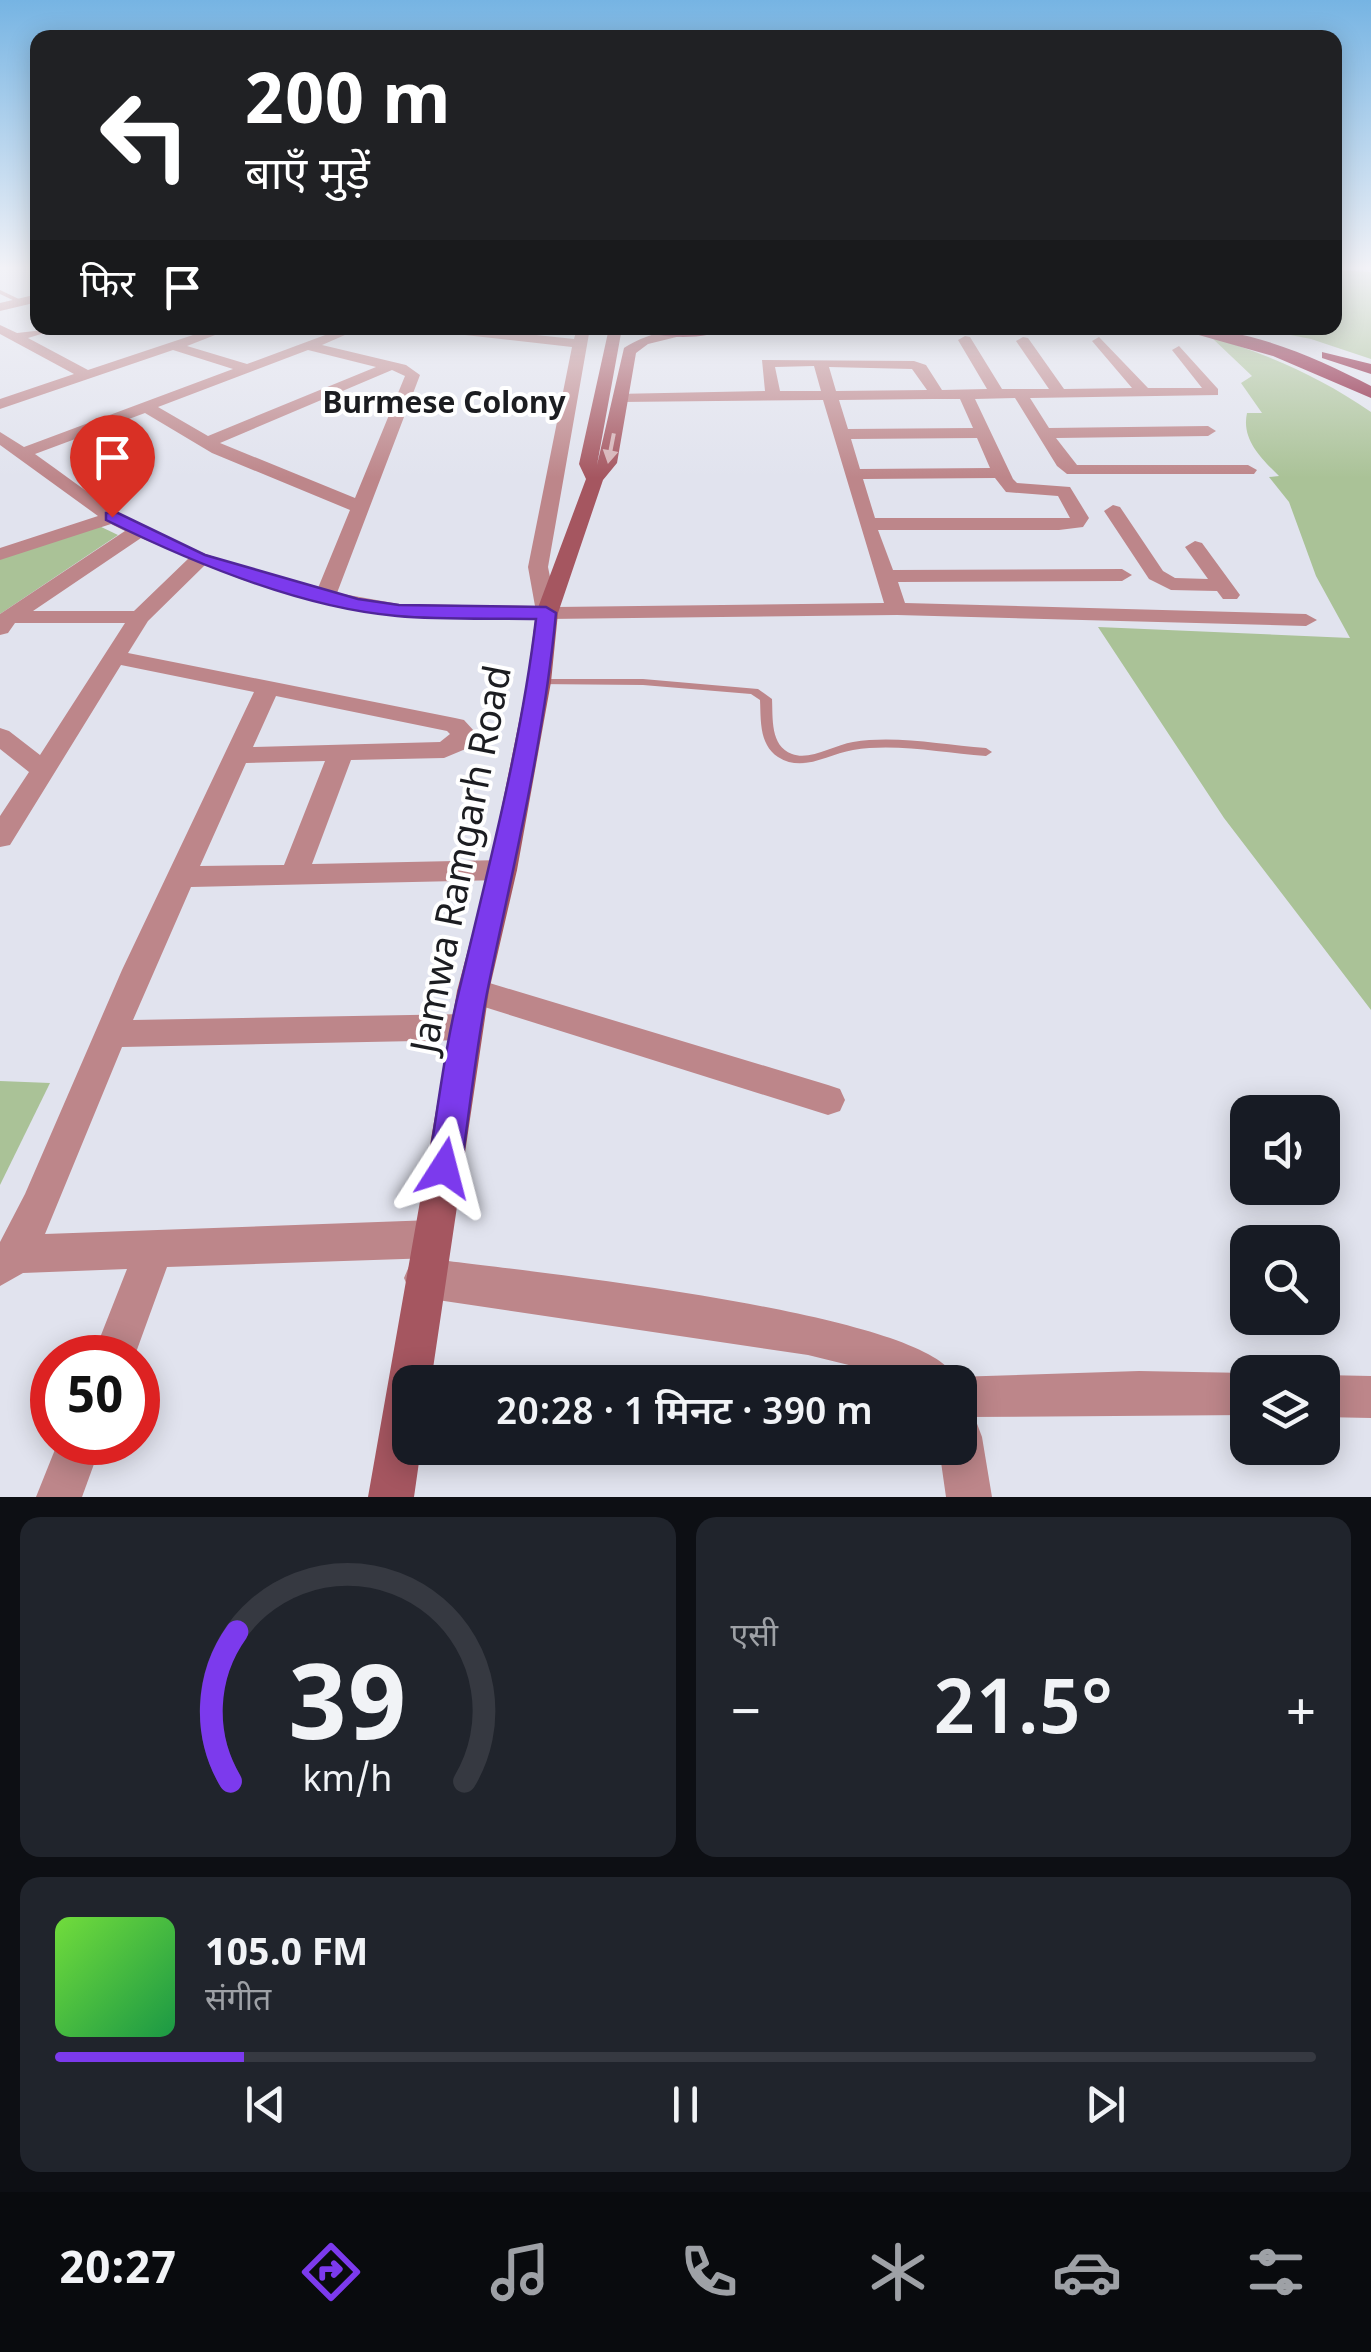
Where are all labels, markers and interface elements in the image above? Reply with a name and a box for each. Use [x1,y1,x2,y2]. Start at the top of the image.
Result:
text: 200 m [245,60,451,152]
icon: left [80,70,210,200]
text: बाएँ मुड़ें [245,149,370,207]
icon: arrive [155,260,210,315]
text: फिर [80,263,135,313]
district label: Burmese Colony [322,386,566,425]
pin [70,415,155,518]
icon: arrive [85,430,140,485]
one-way arrow [602,432,618,463]
street label: Jamwa Ramgarh Road [402,662,527,1061]
map controls [1230,1095,1340,1465]
button: sound [1230,1095,1340,1205]
position arrow [392,1116,496,1220]
button: search [1230,1225,1340,1335]
speed limit sign: 50 [30,1335,160,1465]
button: layers [1230,1355,1340,1465]
text: 20:28 · 1 मिनट · 390 m [496,1390,873,1440]
text: एसी [731,1617,778,1659]
text: 39 [289,1646,407,1781]
text: 21.5° [934,1666,1113,1764]
text: − [731,1680,761,1751]
text: + [1286,1680,1316,1751]
text: km/h [303,1759,393,1806]
text: 105.0 FM [205,1931,368,1981]
text: संगीत [205,1981,271,2023]
icon: previous [238,2077,293,2132]
icon: pause [658,2077,713,2132]
icon: next [1078,2077,1133,2132]
icon: directions [296,2237,366,2307]
icon: music [485,2237,555,2307]
icon: phone [674,2237,744,2307]
icon: climate [863,2237,933,2307]
icon: car [1052,2237,1122,2307]
icon: filters [1241,2237,1311,2307]
text: 20:27 [60,2243,176,2301]

